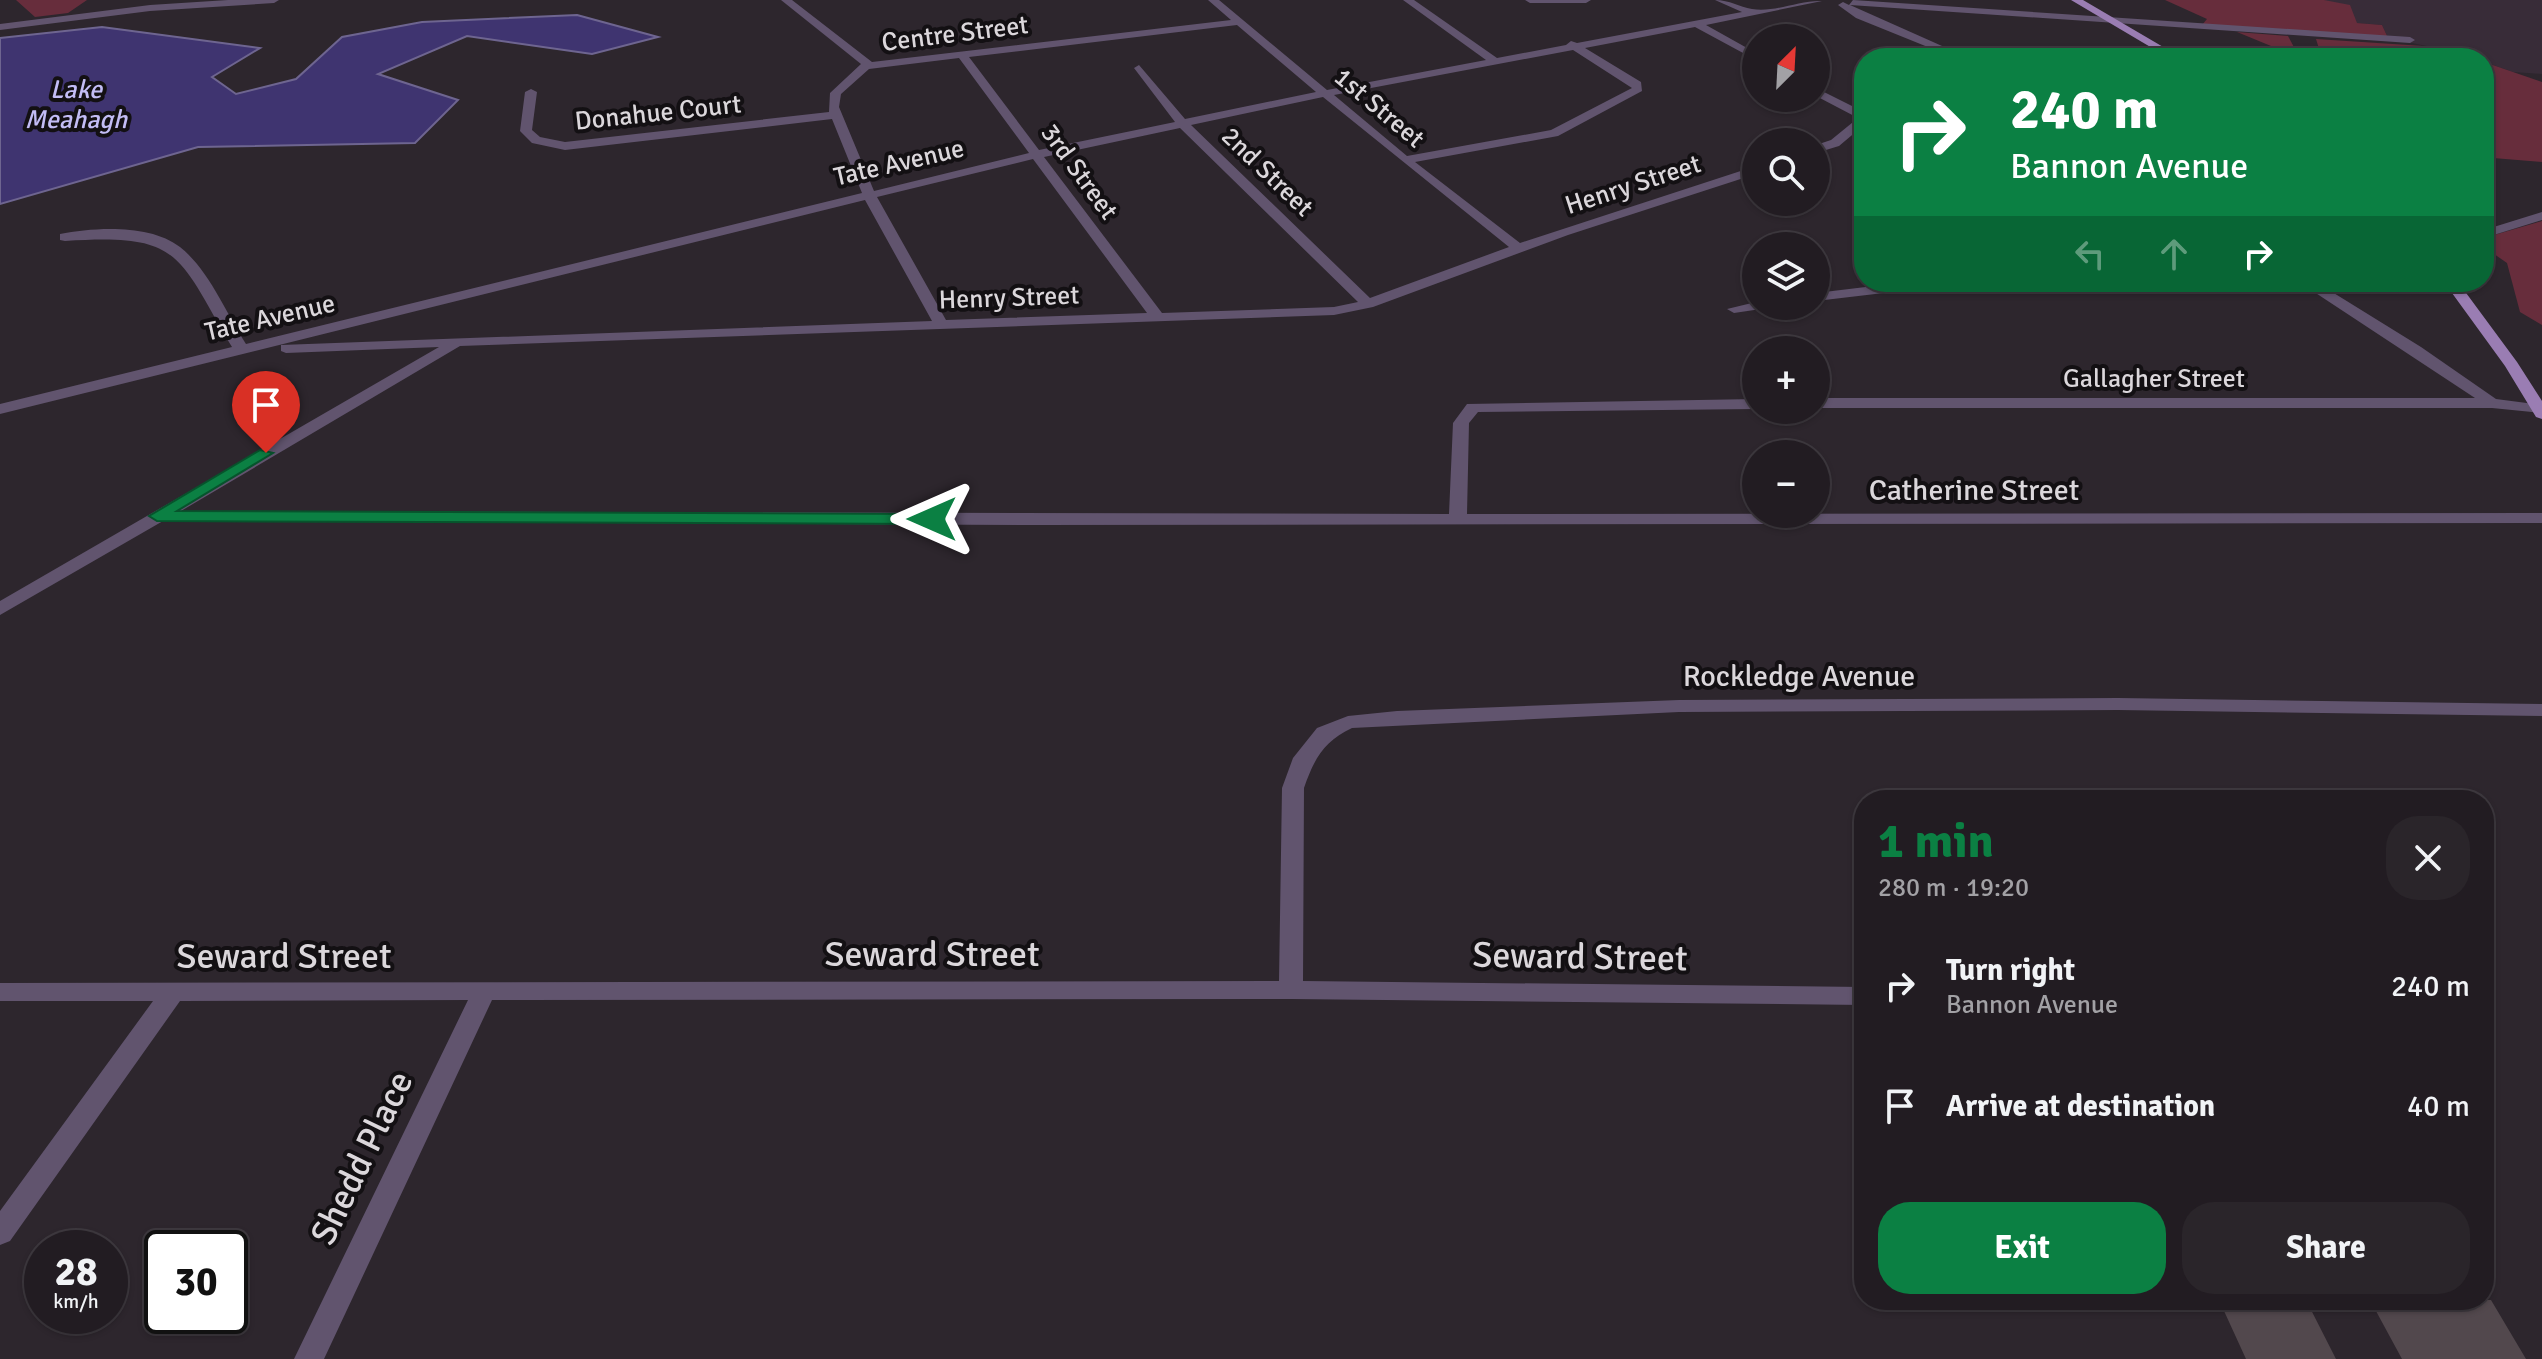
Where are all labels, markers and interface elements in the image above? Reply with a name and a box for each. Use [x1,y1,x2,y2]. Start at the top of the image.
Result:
street label: Centre Street [880,9,1030,59]
north arrow [1742,24,1830,112]
map controls [1742,24,1830,528]
street label: 1st Street [1327,61,1431,155]
water label: Lake Meahagh [25,74,128,136]
text: 240 m [2010,75,2158,144]
icon: right [1878,80,1982,184]
street label: Donahue Court [573,88,743,138]
street label: 3rd Street [1034,118,1124,226]
street label: 2nd Street [1214,120,1320,224]
button: search [1742,128,1830,216]
street label: Tate Avenue [831,132,967,194]
text: Bannon Avenue [2010,144,2248,189]
street label: Henry Street [1561,148,1705,222]
button: layers [1742,232,1830,320]
icon: left [2068,232,2112,276]
icon: ahead [2152,232,2196,276]
icon: right [2236,232,2280,276]
street label: Henry Street [938,280,1080,316]
street label: Tate Avenue [202,287,338,349]
button: + [1742,336,1830,424]
street label: Gallagher Street [2063,363,2245,395]
pin [232,371,300,453]
icon: arrive [244,383,288,427]
button: − [1742,440,1830,528]
street label: Catherine Street [1869,472,2079,509]
position arrow [890,477,974,561]
street label: Rockledge Avenue [1683,658,1915,695]
text: 1 min [1878,812,1994,871]
button: close [2386,816,2470,900]
text: 280 m · 19:20 [1878,872,2029,904]
street label: Seward Street [824,932,1040,977]
street label: Seward Street [1472,933,1688,981]
street label: Seward Street [176,934,392,979]
text: Turn right [1946,952,2075,989]
icon: right [1878,964,1922,1008]
text: 240 m [2391,968,2470,1005]
text: Bannon Avenue [1946,989,2118,1021]
street label: Shedd Place [301,1064,423,1252]
icon: arrive [1878,1084,1922,1128]
text: Arrive at destination [1946,1088,2215,1125]
text: 40 m [2407,1088,2470,1125]
button: Exit [1878,1202,2166,1294]
button: Share [2182,1202,2470,1294]
speed limit sign: 30 [144,1230,248,1334]
text: 28 [54,1247,98,1297]
text: km/h [53,1289,99,1314]

